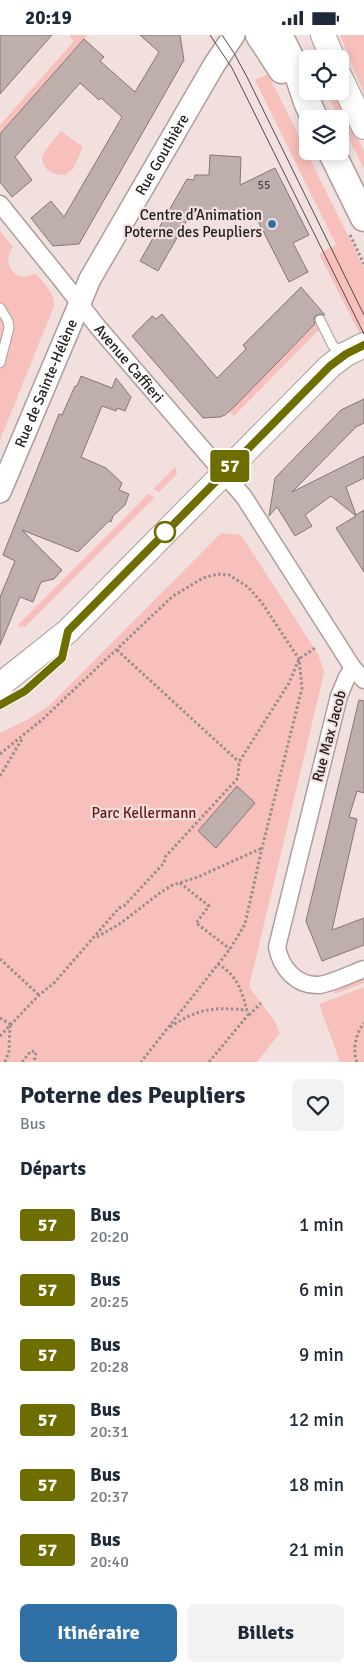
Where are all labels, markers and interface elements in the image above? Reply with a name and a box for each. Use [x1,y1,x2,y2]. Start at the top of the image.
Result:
text: 20:19 [25,6,72,30]
map controls [299,50,349,160]
button: locate [299,50,349,100]
button: layers [299,110,349,160]
street label: Rue Gouthière [131,111,193,199]
house number: 55 [258,178,270,193]
place label: Centre d’Animation Poterne des Peupliers [124,206,262,241]
marker: Centre d’Animation Poterne des Peupliers [266,218,278,230]
street label: Rue de Sainte-Hélène [11,316,81,450]
street label: Avenue Caffieri [90,320,168,406]
line badge: 57 [208,450,252,482]
text: 57 [220,455,240,477]
unlabelled marker [154,521,176,543]
street label: Rue Max Jacob [308,688,350,784]
park label: Parc Kellermann [91,804,197,822]
button: heart [292,1079,344,1131]
text: Poterne des Peupliers [20,1080,245,1110]
text: Bus [20,1114,45,1134]
text: Départs [20,1157,86,1181]
text: Bus [90,1203,121,1227]
text: 1 min [299,1213,344,1237]
text: 57 [38,1214,57,1236]
text: 20:20 [90,1227,129,1247]
text: Bus [90,1268,121,1292]
text: 6 min [299,1278,344,1302]
text: 57 [38,1279,57,1301]
text: 20:25 [90,1292,129,1312]
text: Bus [90,1333,121,1357]
text: 9 min [299,1343,344,1367]
text: 57 [38,1344,57,1366]
text: 20:28 [90,1357,129,1377]
text: Bus [90,1398,121,1422]
text: 12 min [289,1408,344,1432]
text: 57 [38,1409,57,1431]
text: 20:31 [90,1422,129,1442]
text: Bus [90,1463,121,1487]
text: 18 min [289,1473,344,1497]
text: 57 [38,1474,57,1496]
text: 20:37 [90,1487,129,1507]
text: Bus [90,1528,121,1552]
text: 21 min [289,1538,344,1562]
text: 57 [38,1539,57,1561]
text: 20:40 [90,1552,129,1572]
button: Itinéraire [20,1604,177,1662]
button: Billets [187,1604,344,1662]

